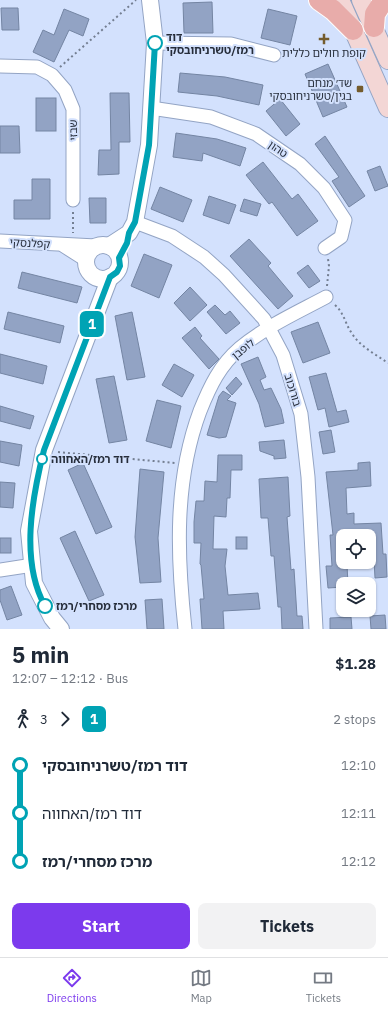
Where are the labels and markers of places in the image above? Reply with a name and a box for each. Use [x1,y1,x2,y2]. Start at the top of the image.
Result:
place label: דוד רמז/טשרניחובסקי [166,30,254,57]
marker: קופת חולים כללית [318,33,330,45]
marker: דוד רמז/טשרניחובסקי [147,35,163,51]
place label: קופת חולים כללית [282,46,366,60]
place label: שד׳ מנחם בגין/טשרניחובסקי [269,76,352,103]
marker: שד׳ מנחם בגין/טשרניחובסקי [355,84,365,94]
place label: דוד רמז/האחווה [51,452,130,466]
marker: דוד רמז/האחווה [36,453,48,465]
marker: מרכז מסחרי/רמז [37,598,53,614]
place label: מרכז מסחרי/רמז [56,599,137,613]

